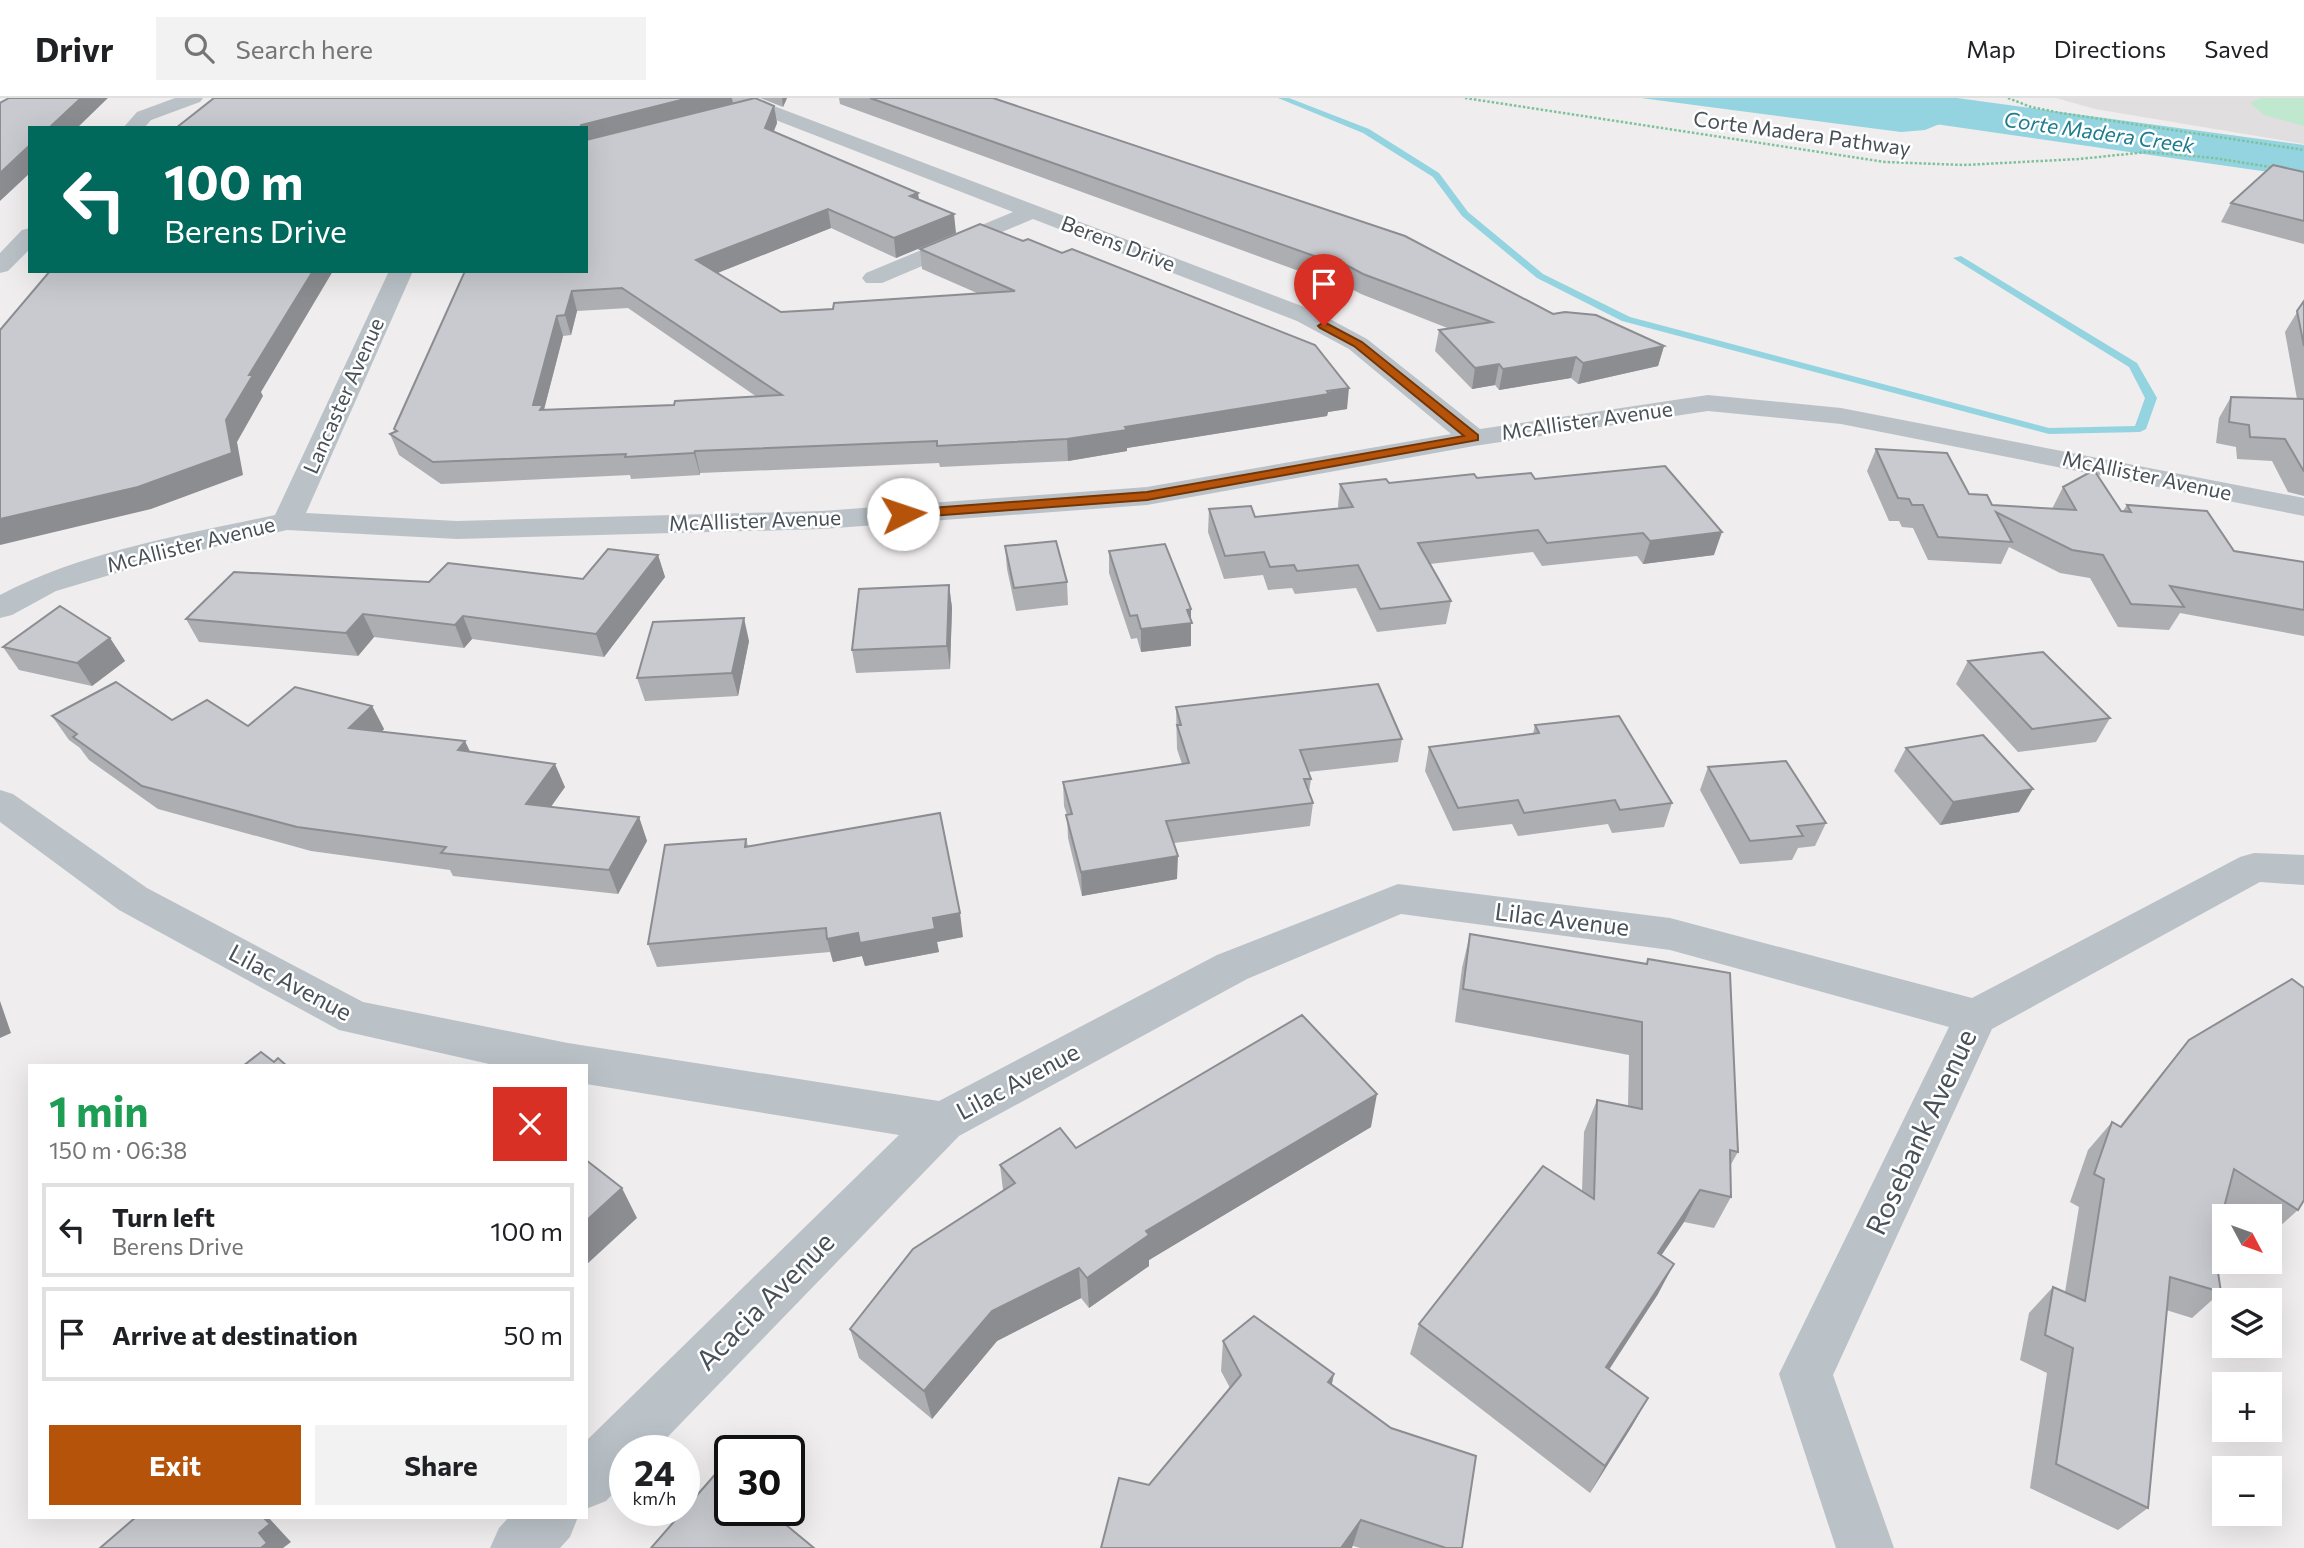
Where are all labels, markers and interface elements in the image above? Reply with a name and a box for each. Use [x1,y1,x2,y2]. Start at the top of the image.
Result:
search box [156,17,646,80]
text: Drivr [35,28,114,69]
icon: search [180,29,218,67]
text: Search here [236,33,373,64]
text: Map [1966,34,2016,63]
text: Directions [2054,34,2166,63]
text: Saved [2204,34,2269,63]
street label: Corte Madera Pathway [1692,105,1912,160]
water label: Corte Madera Creek [2002,106,2197,157]
text: 100 m [164,150,303,210]
icon: left [49,154,140,245]
street label: Berens Drive [1058,209,1179,276]
text: Berens Drive [164,210,347,250]
pin [1294,254,1354,326]
icon: arrive [1305,265,1343,303]
street label: Lancaster Avenue [297,314,388,477]
street label: McAllister Avenue [1500,395,1674,444]
street label: McAllister Avenue [2060,444,2234,505]
position arrow [866,477,940,551]
street label: McAllister Avenue [668,504,842,535]
street label: McAllister Avenue [104,511,277,577]
street label: Lilac Avenue [1493,896,1631,941]
street label: Lilac Avenue [224,937,357,1026]
street label: Rosebank Avenue [1858,1023,1983,1240]
street label: Lilac Avenue [951,1036,1084,1125]
text: 1 min [49,1084,149,1136]
button: close [493,1087,567,1161]
text: 150 m · 06:38 [49,1136,187,1164]
text: Turn left [112,1201,215,1232]
north arrow [2212,1204,2282,1274]
map controls [2212,1204,2282,1526]
icon: left [53,1211,91,1249]
text: 100 m [490,1215,563,1246]
street label: Acacia Avenue [688,1224,841,1377]
text: Berens Drive [112,1232,244,1260]
button: layers [2212,1288,2282,1358]
icon: arrive [53,1315,91,1353]
text: Arrive at destination [112,1319,358,1350]
text: 50 m [503,1319,563,1350]
button: + [2212,1372,2282,1442]
button: Exit [49,1425,301,1505]
button: Share [315,1425,567,1505]
speed limit sign: 30 [714,1435,805,1526]
text: 24 [634,1450,675,1493]
button: − [2212,1456,2282,1526]
text: km/h [633,1487,676,1509]

